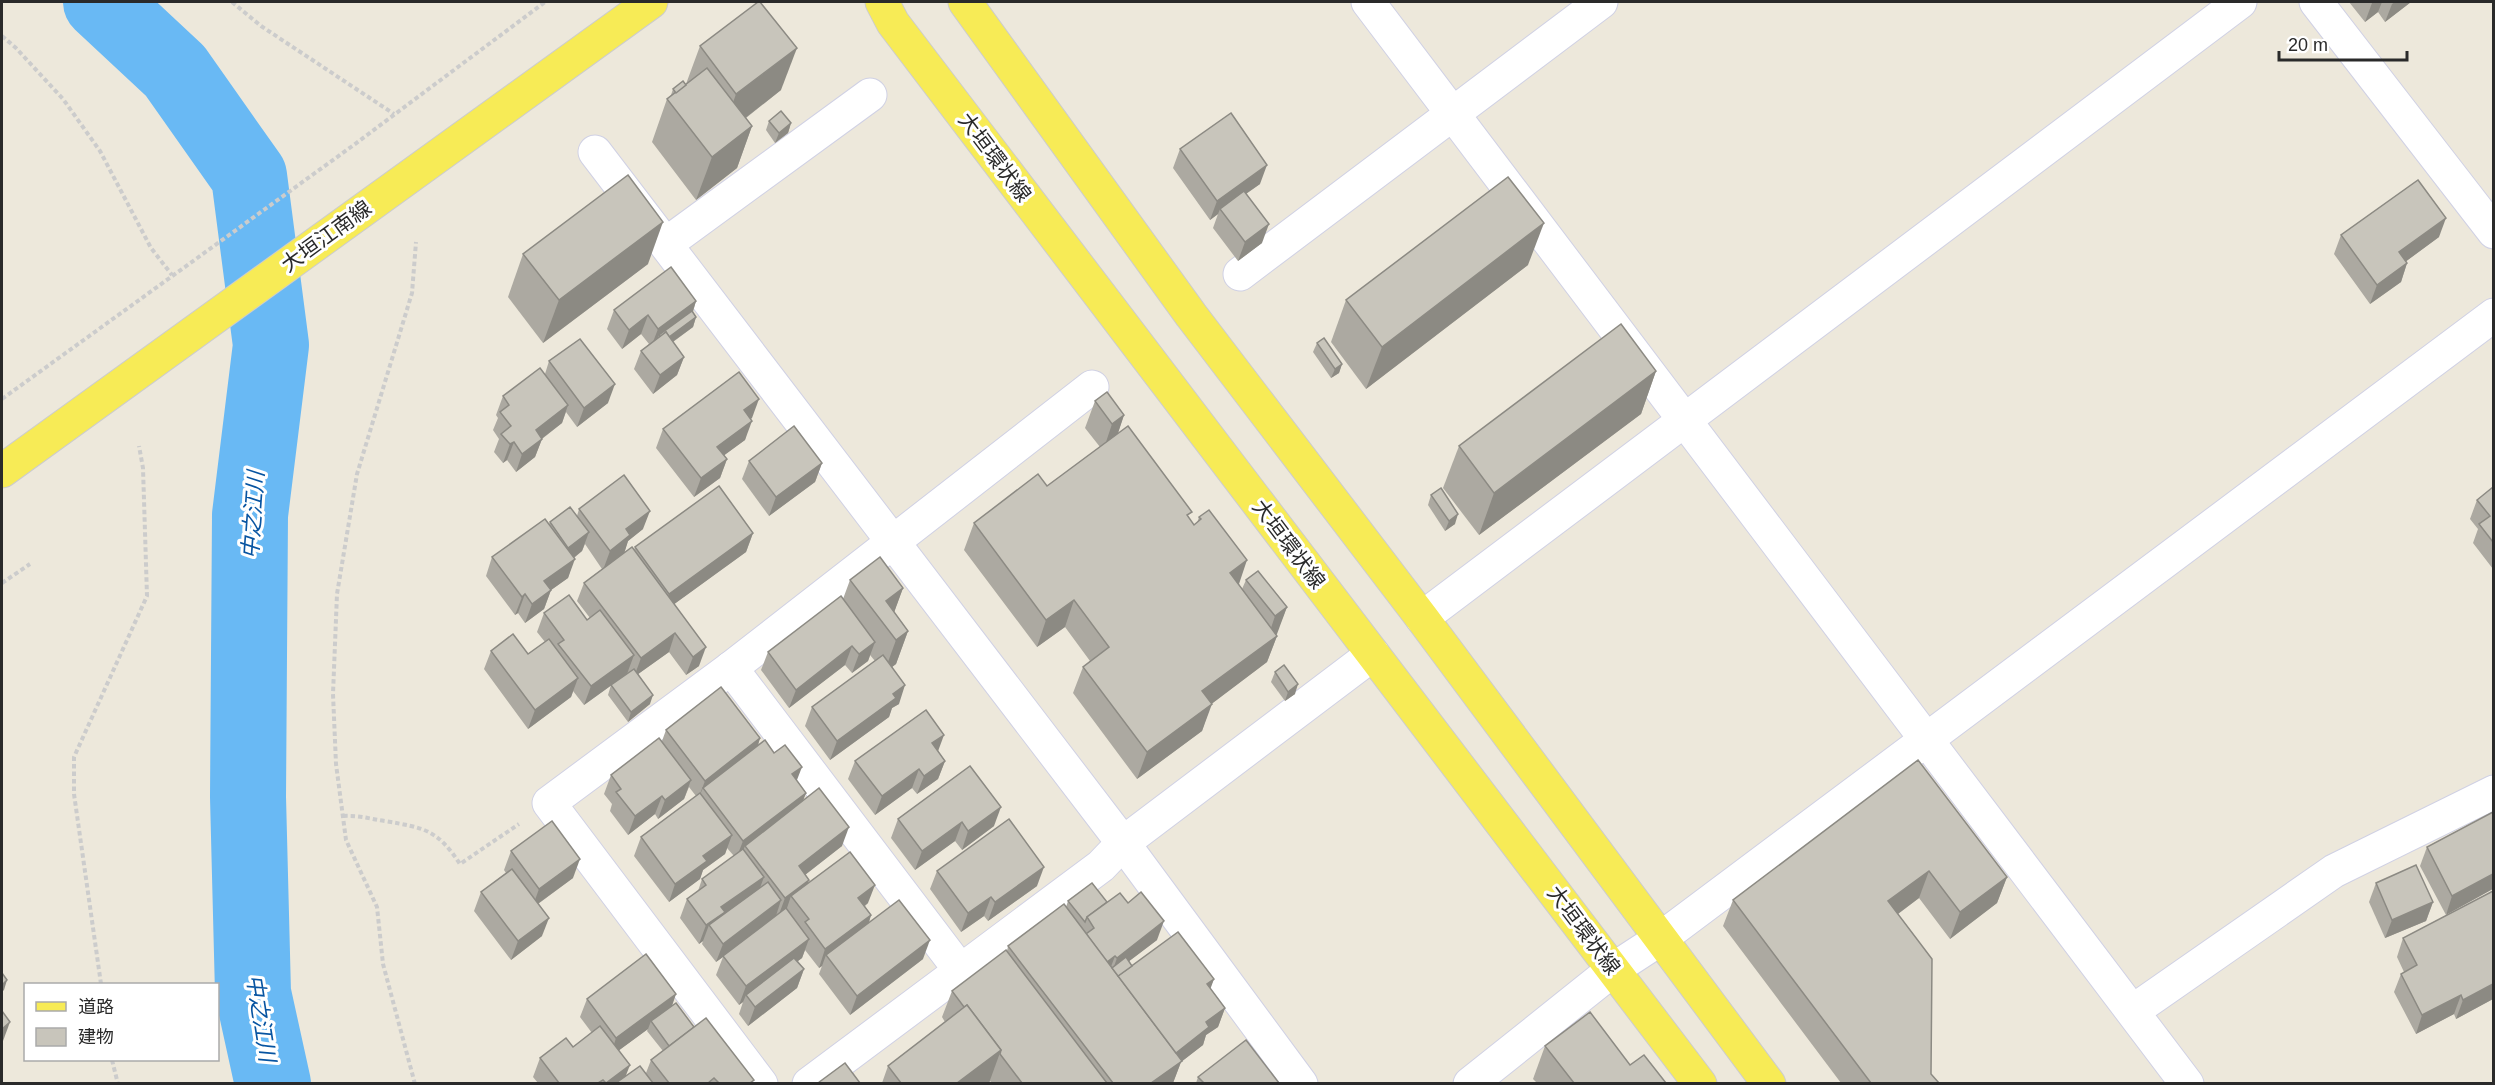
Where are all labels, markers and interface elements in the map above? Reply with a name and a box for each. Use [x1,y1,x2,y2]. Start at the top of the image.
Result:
scale bar [2279,24,2406,62]
text: 20 m [2288,35,2328,55]
street label: 大垣環状線 [954,108,1036,206]
street label: 大垣江南線 [277,196,375,276]
water label: 中之江川 [237,468,269,560]
street label: 大垣環状線 [1248,495,1330,593]
street label: 大垣環状線 [1543,881,1625,979]
water label: 中之江川 [242,973,281,1065]
legend [24,983,219,1061]
text: 道路 [78,997,114,1017]
text: 建物 [78,1027,114,1047]

